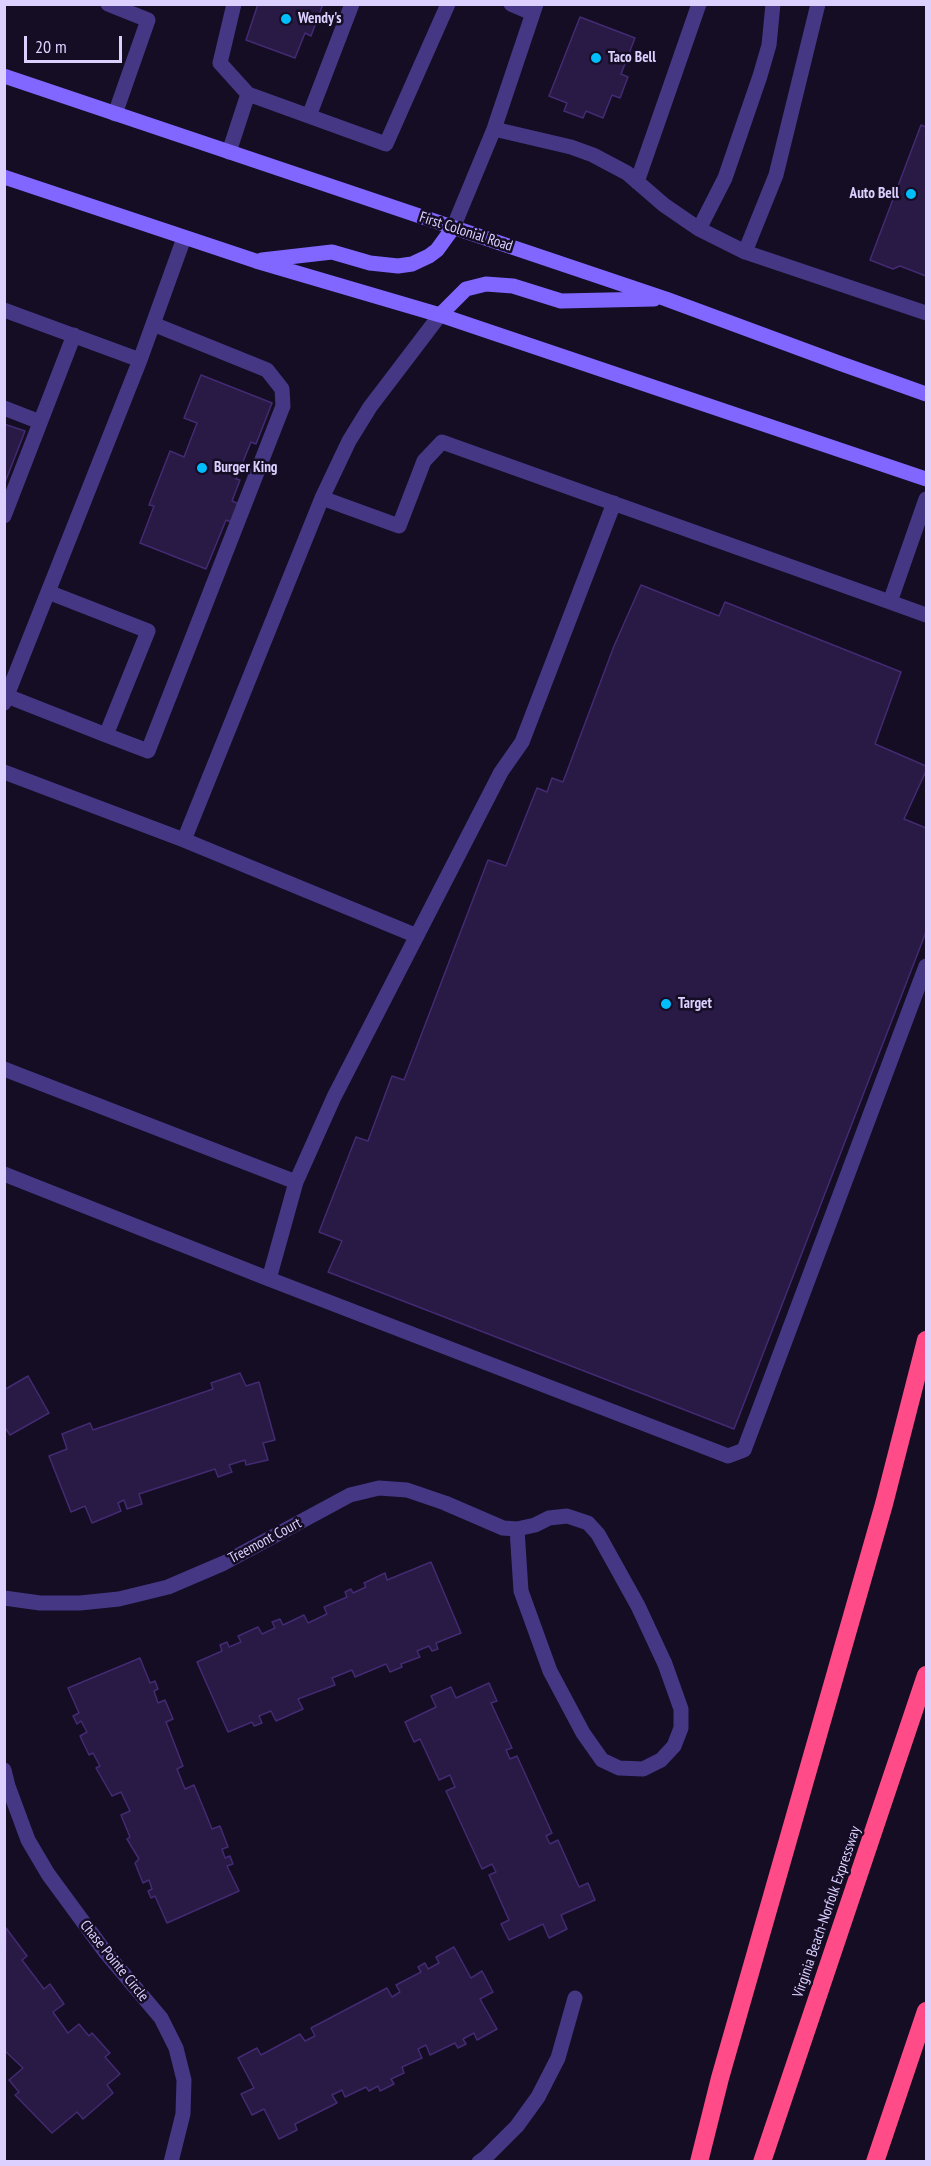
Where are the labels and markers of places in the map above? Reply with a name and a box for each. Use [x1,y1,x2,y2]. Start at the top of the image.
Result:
place label: Wendy's [298,10,341,28]
marker: Wendy's [279,12,293,26]
place label: Taco Bell [608,49,656,67]
marker: Taco Bell [589,51,603,65]
place label: Auto Bell [850,185,899,203]
marker: Auto Bell [904,187,918,201]
place label: Burger King [214,459,278,477]
marker: Burger King [195,461,209,475]
place label: Target [678,995,712,1013]
marker: Target [659,997,673,1011]

